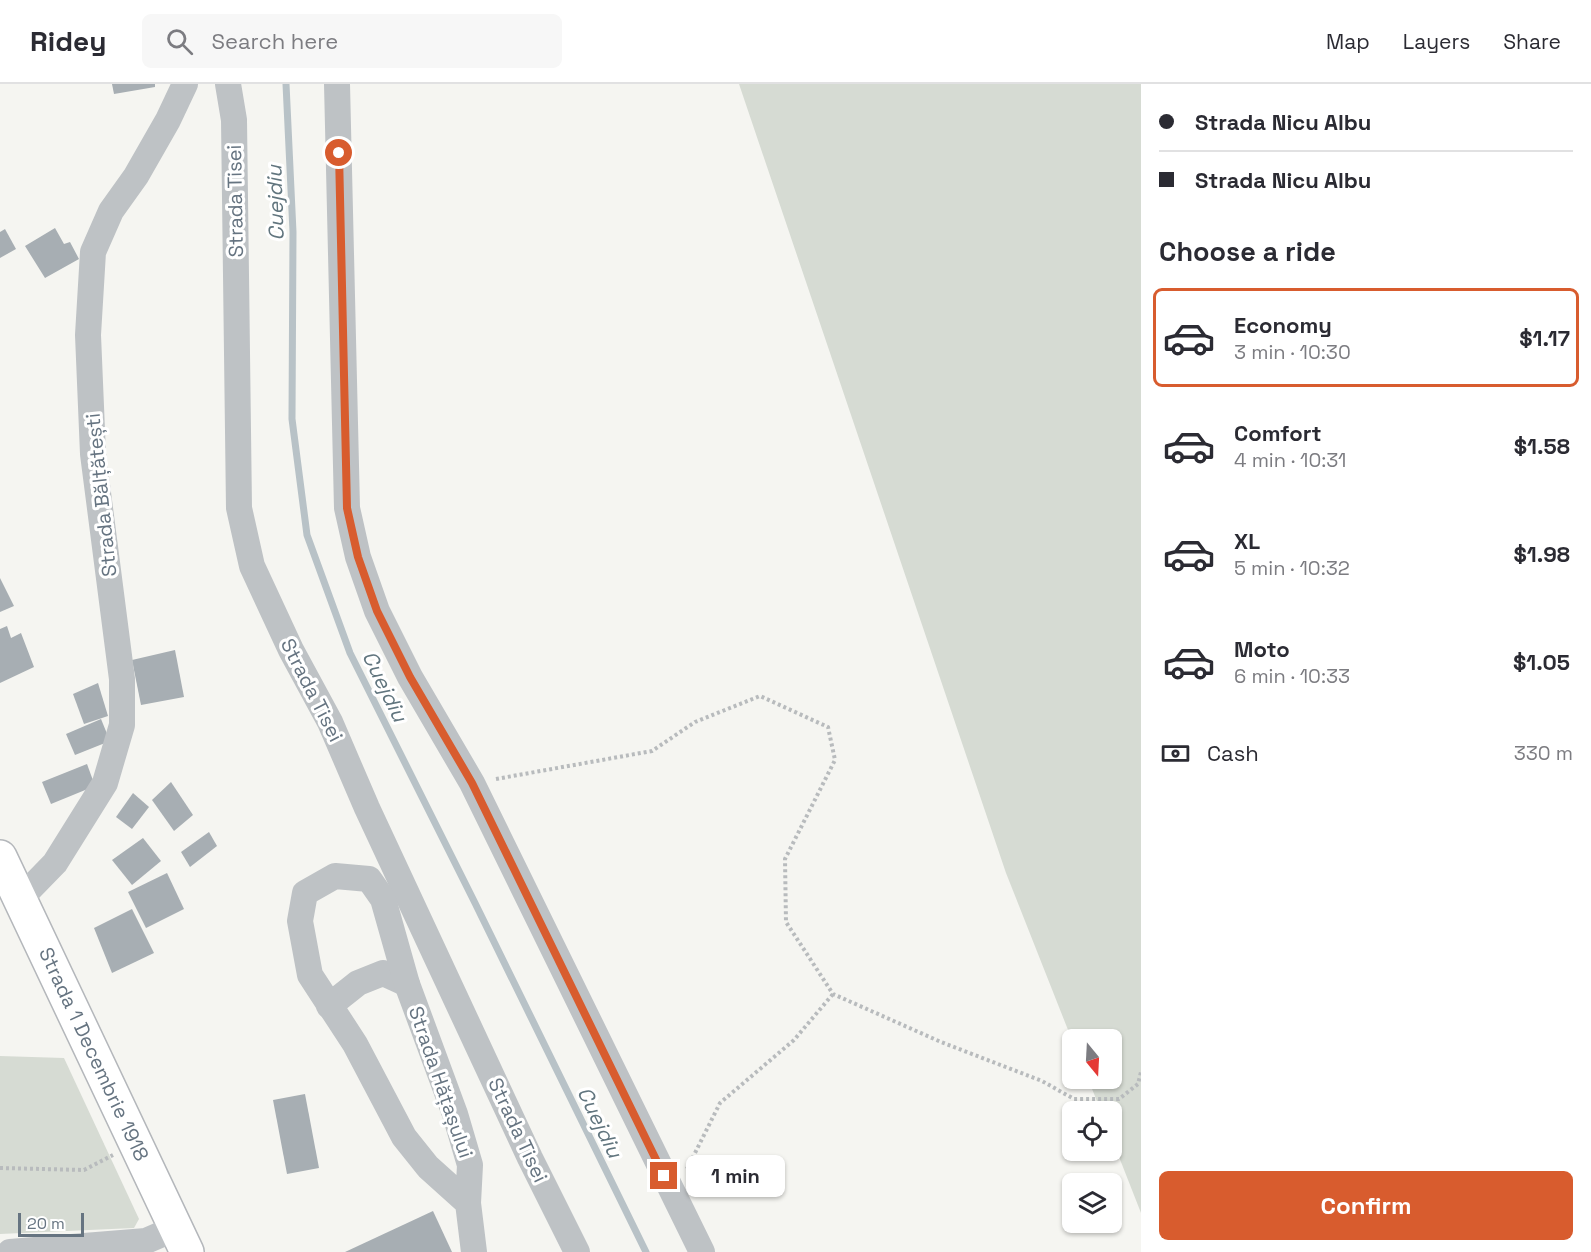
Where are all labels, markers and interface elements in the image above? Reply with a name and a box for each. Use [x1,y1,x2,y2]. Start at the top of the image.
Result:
search box [142,14,562,68]
text: Ridey [30,23,106,59]
icon: search [163,25,196,58]
text: Search here [211,27,338,55]
text: Map [1326,28,1370,55]
text: Layers [1403,28,1470,55]
text: Share [1503,28,1561,55]
text: Strada Nicu Albu [1195,108,1371,136]
route start [325,139,352,166]
street label: Strada Tisei [221,144,249,258]
water label: Cuejdiu [260,164,290,241]
text: Strada Nicu Albu [1195,166,1371,194]
text: Choose a ride [1159,234,1336,269]
icon: car [1162,311,1216,365]
text: Economy [1234,311,1332,339]
text: $1.17 [1519,324,1570,352]
text: 3 min · 10:30 [1234,339,1351,365]
street label: Strada Bălțătești [79,412,123,578]
icon: car [1162,419,1216,473]
text: Comfort [1234,419,1322,447]
text: $1.58 [1514,432,1570,460]
text: 4 min · 10:31 [1234,447,1346,473]
icon: car [1162,527,1216,581]
text: XL [1234,527,1260,555]
text: $1.98 [1513,540,1570,568]
text: 5 min · 10:32 [1234,555,1350,581]
street label: Strada Tisei [275,634,349,746]
icon: car [1162,635,1216,689]
text: Moto [1234,635,1290,663]
water label: Cuejdiu [356,646,414,727]
text: $1.05 [1513,648,1570,676]
text: 6 min · 10:33 [1234,663,1350,689]
icon: cash [1159,737,1192,770]
text: Cash [1207,739,1259,767]
text: 330 m [1514,740,1573,766]
street label: Strada 1 Decembrie 1918 [33,943,155,1165]
street label: Strada Hățașului [403,1003,479,1161]
north arrow [1062,1029,1122,1089]
map controls [1062,1029,1122,1233]
street label: Strada Tisei [482,1073,554,1187]
water label: Cuejdiu [571,1082,629,1163]
button: locate [1062,1101,1122,1161]
callout: 1 min [685,1155,784,1197]
route end [650,1162,677,1189]
text: 1 min [711,1163,760,1189]
button: Confirm [1159,1171,1573,1240]
button: layers [1062,1173,1122,1233]
scale bar [18,1210,84,1238]
text: 20 m [27,1213,65,1234]

